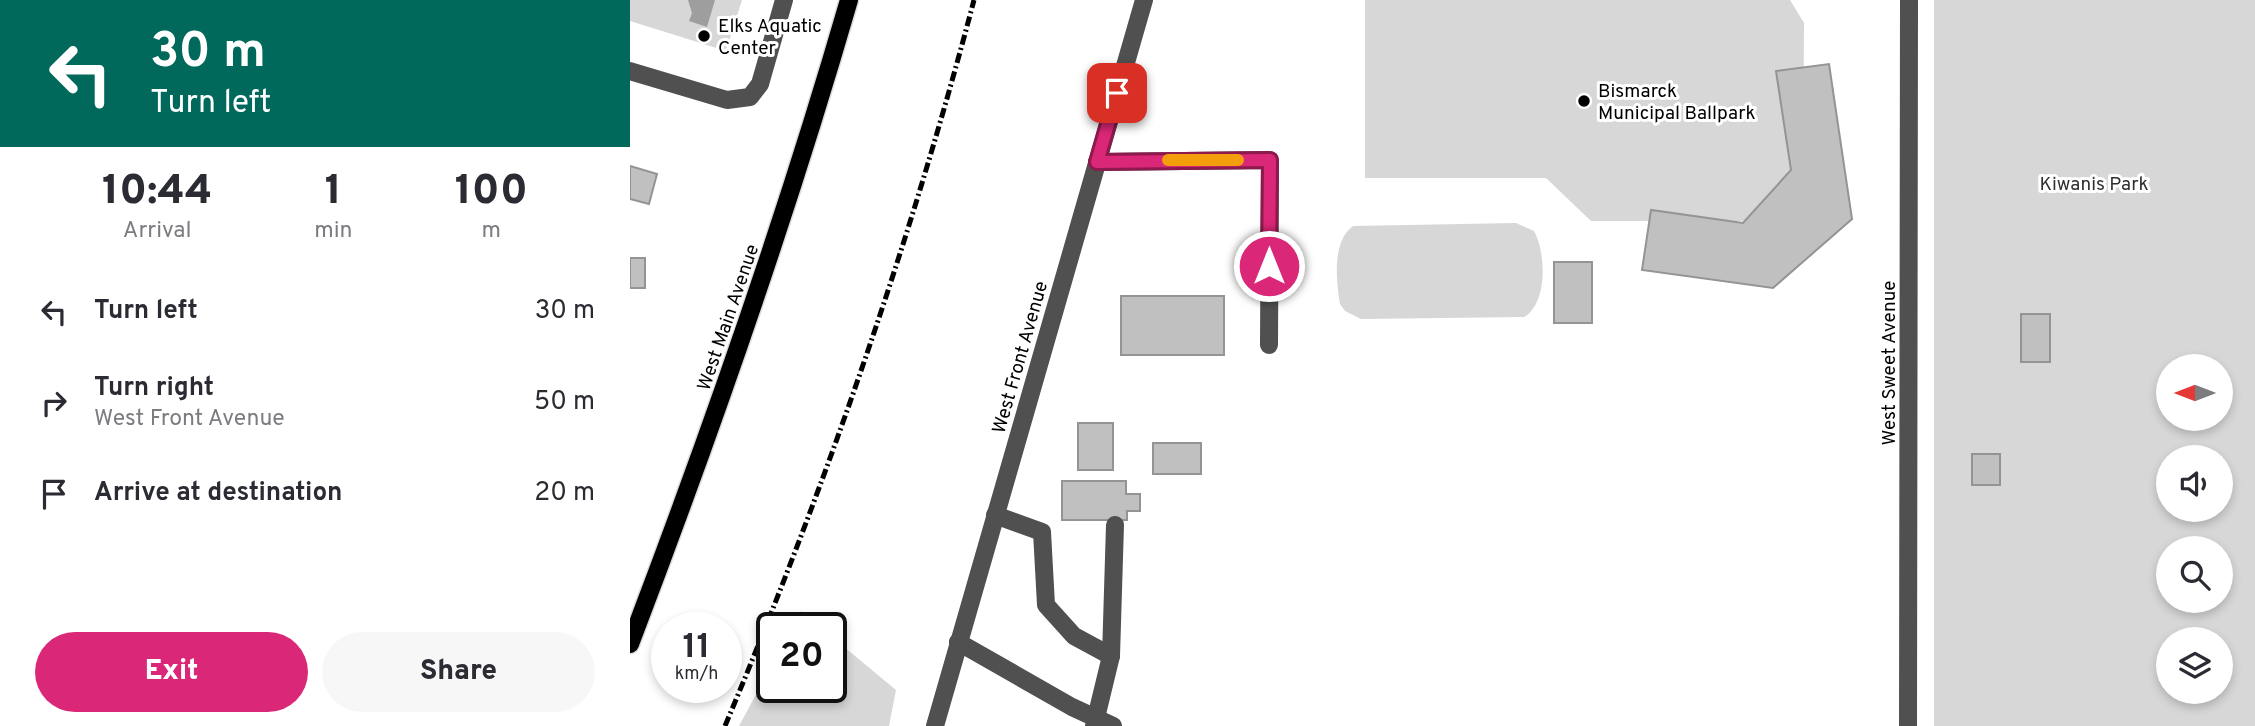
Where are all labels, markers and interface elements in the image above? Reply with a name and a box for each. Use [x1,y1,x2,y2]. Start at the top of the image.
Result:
place label: Elks Aquatic Center [718,15,822,61]
text: 30 m [150,23,266,85]
icon: left [35,28,126,119]
marker: Elks Aquatic Center [696,28,712,44]
pin [1087,63,1147,123]
icon: arrive [1098,74,1136,112]
place label: Bismarck Municipal Ballpark [1598,80,1756,126]
text: Turn left [150,84,271,124]
marker: Bismarck Municipal Ballpark [1576,93,1592,109]
text: 10:44 [102,166,212,219]
text: 1 [325,166,342,219]
text: 100 [455,166,528,219]
park label: Kiwanis Park [2039,173,2149,197]
text: Arrival [123,217,191,246]
text: min [314,217,353,246]
text: m [482,217,501,246]
position arrow [1232,229,1306,303]
street label: West Main Avenue [693,241,765,394]
street label: West Front Avenue [988,279,1054,437]
street label: West Sweet Avenue [1878,280,1902,446]
icon: left [35,293,73,331]
text: Turn left [94,295,198,328]
text: 30 m [535,295,595,328]
north arrow [2156,354,2233,430]
map controls [2156,354,2233,704]
text: Turn right [94,372,214,405]
icon: right [35,384,73,422]
text: 50 m [534,386,595,419]
text: West Front Avenue [94,405,285,434]
button: sound [2156,445,2233,522]
icon: arrive [35,475,73,513]
text: Arrive at destination [94,477,342,510]
text: 20 m [534,477,595,510]
button: search [2156,536,2233,613]
speed limit sign: 20 [756,612,847,703]
text: 11 [683,626,711,670]
button: layers [2156,627,2233,704]
button: Exit [35,632,308,712]
button: Share [322,632,595,712]
text: km/h [675,663,718,686]

